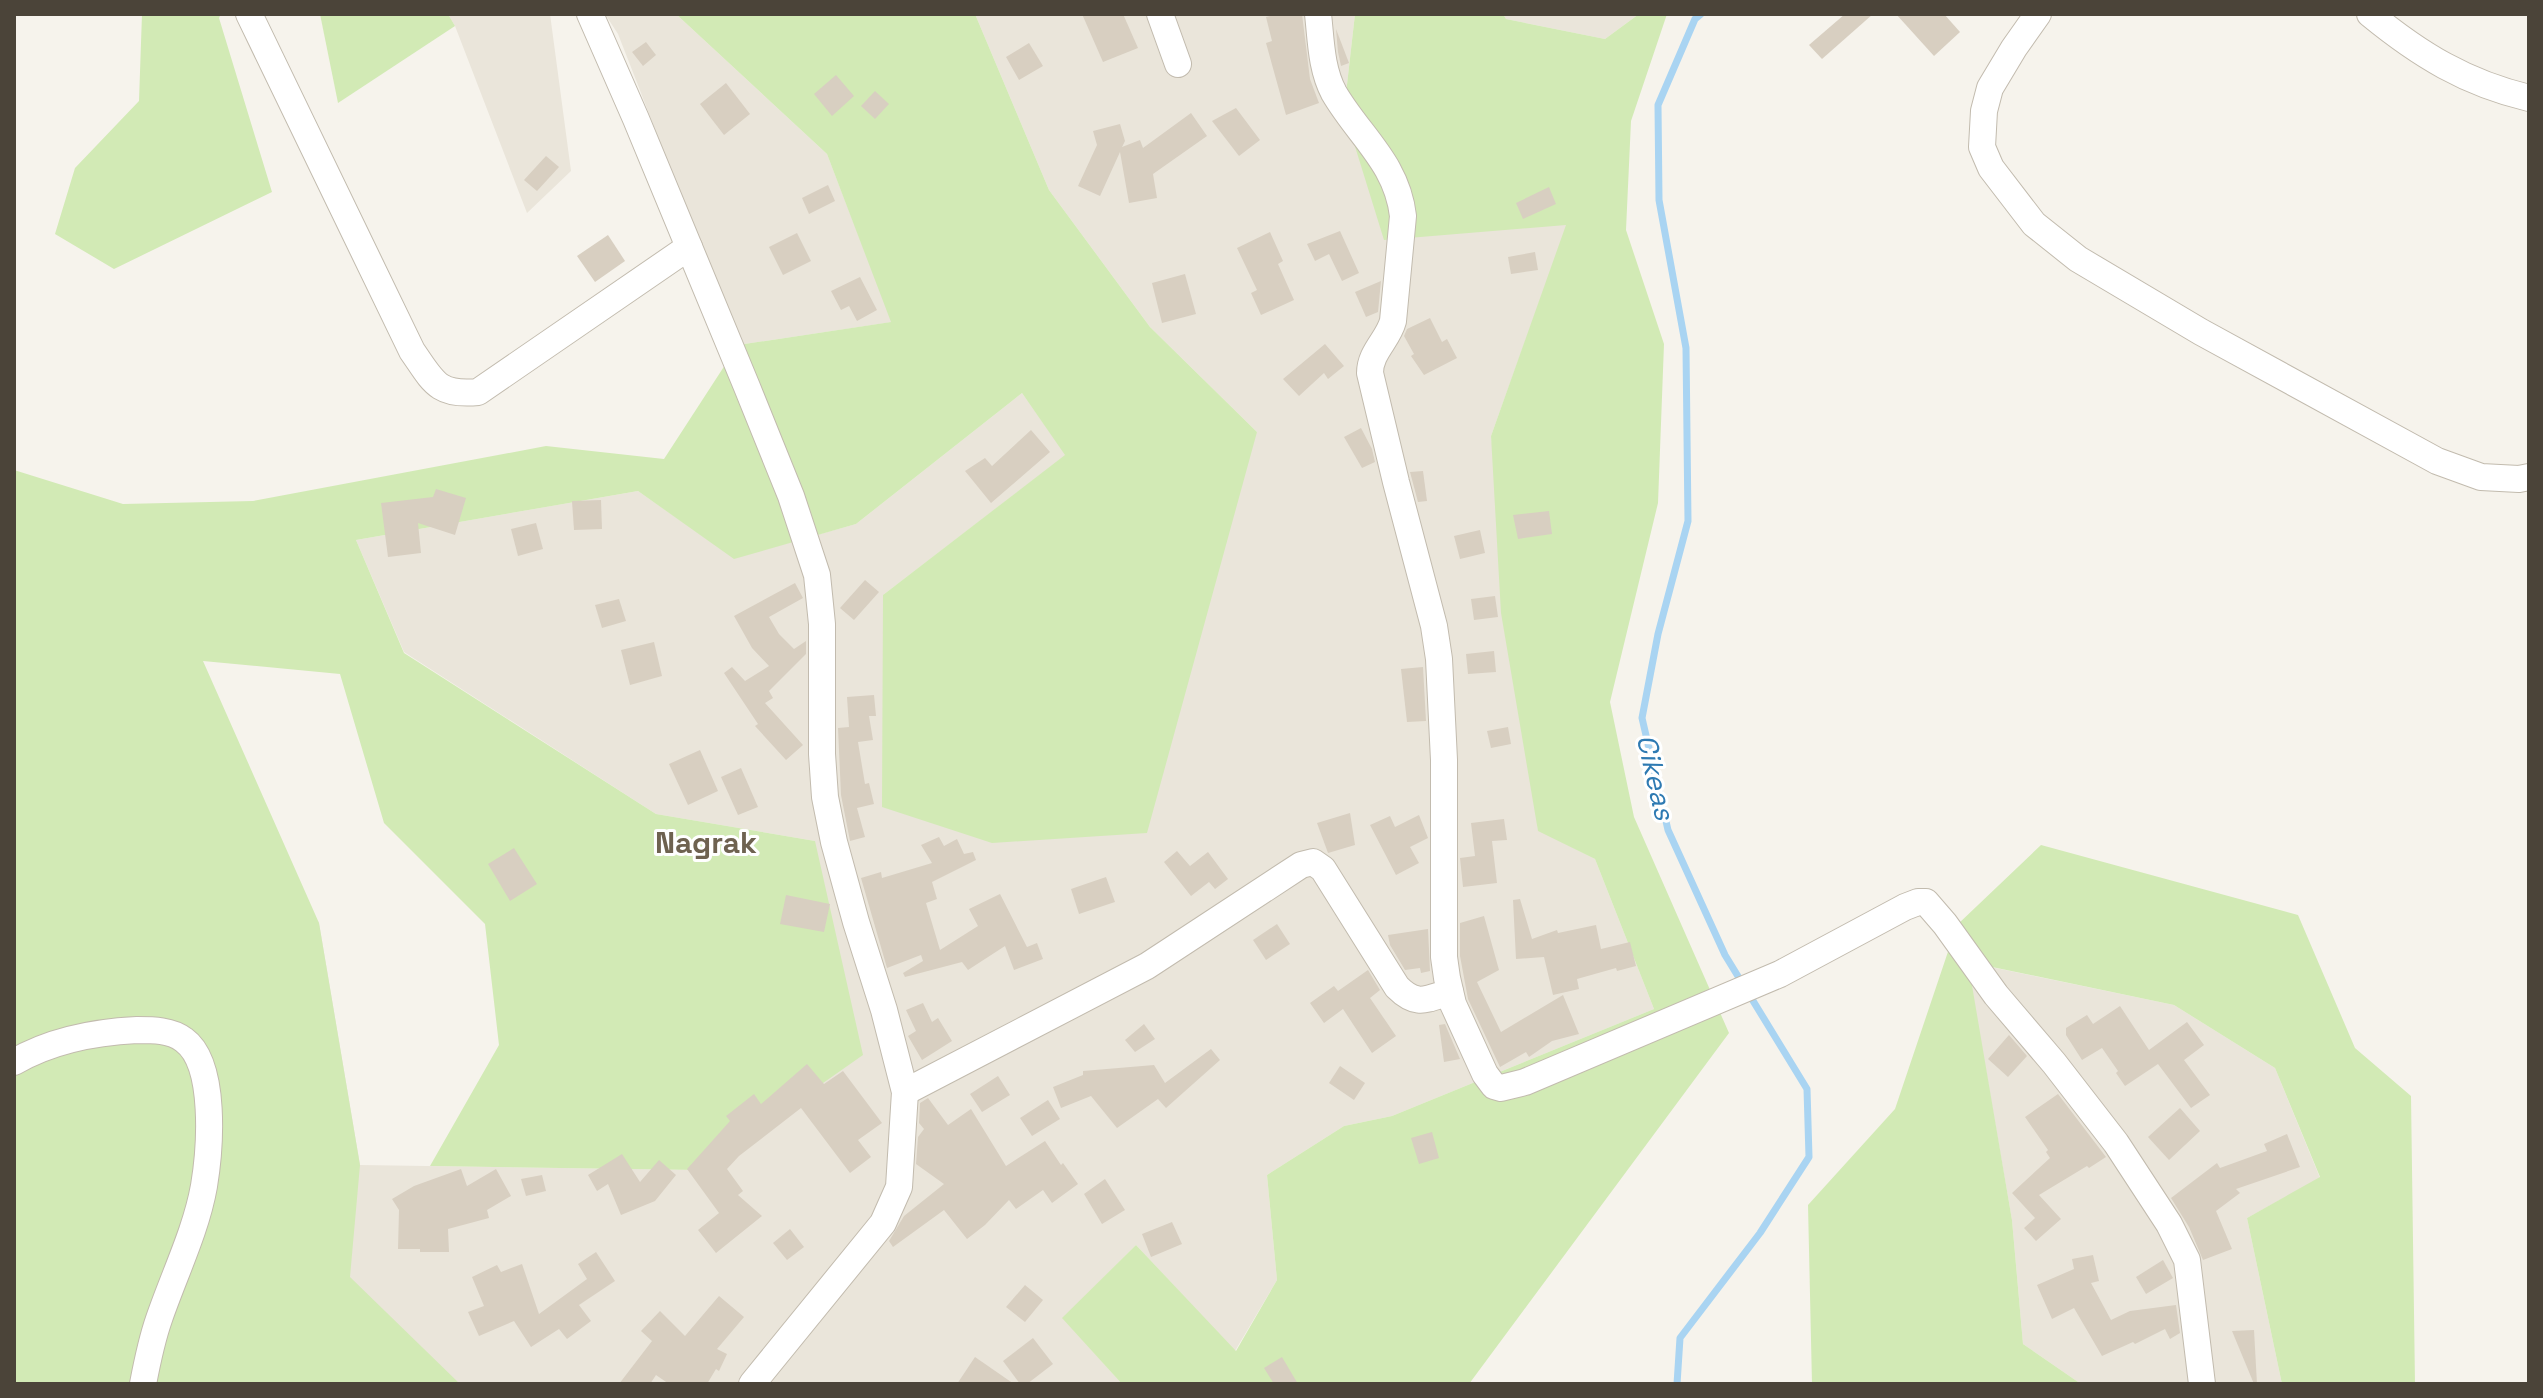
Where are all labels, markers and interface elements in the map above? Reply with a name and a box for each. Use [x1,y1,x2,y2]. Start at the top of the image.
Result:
water label: Cikeas [1629,731,1684,824]
district label: Nagrak [655,823,757,862]

